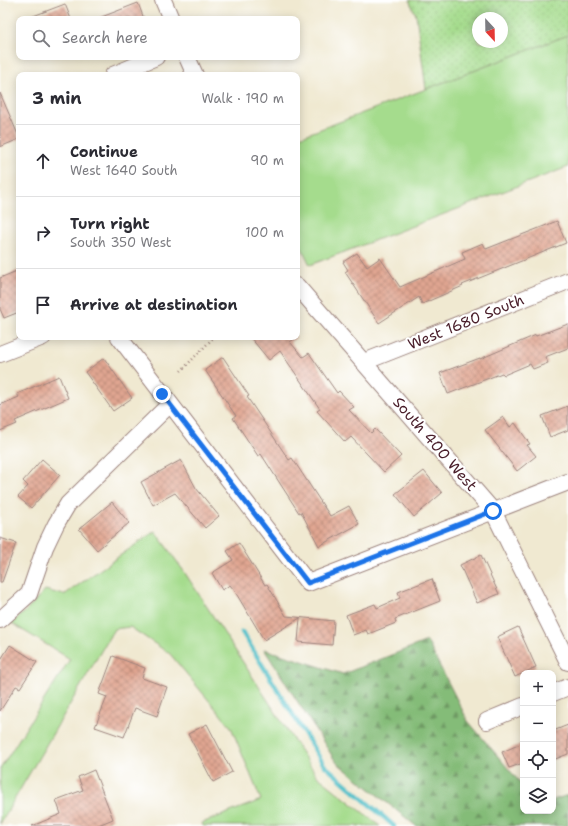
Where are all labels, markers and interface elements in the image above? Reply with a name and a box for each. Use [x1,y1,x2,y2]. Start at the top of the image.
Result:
north arrow [472,12,508,48]
search box [16,16,300,60]
icon: search [30,27,52,49]
text: Search here [62,28,148,48]
text: 3 min [32,87,82,109]
text: Walk · 190 m [202,90,284,107]
text: Continue [70,142,138,162]
icon: ahead [32,150,54,172]
text: 90 m [250,152,284,169]
text: West 1640 South [70,162,178,179]
text: Turn right [70,214,150,234]
icon: right [32,222,54,244]
text: 100 m [245,224,284,241]
text: South 350 West [70,234,172,251]
street label: West 1680 South [405,290,527,354]
icon: arrive [32,294,54,316]
text: Arrive at destination [70,295,238,315]
route end [153,385,171,403]
street label: South 400 West [388,393,482,495]
route start [484,502,502,520]
map controls [520,670,556,814]
button: + [520,670,556,706]
button: − [520,706,556,742]
button: locate [520,742,556,778]
button: layers [520,778,556,814]

